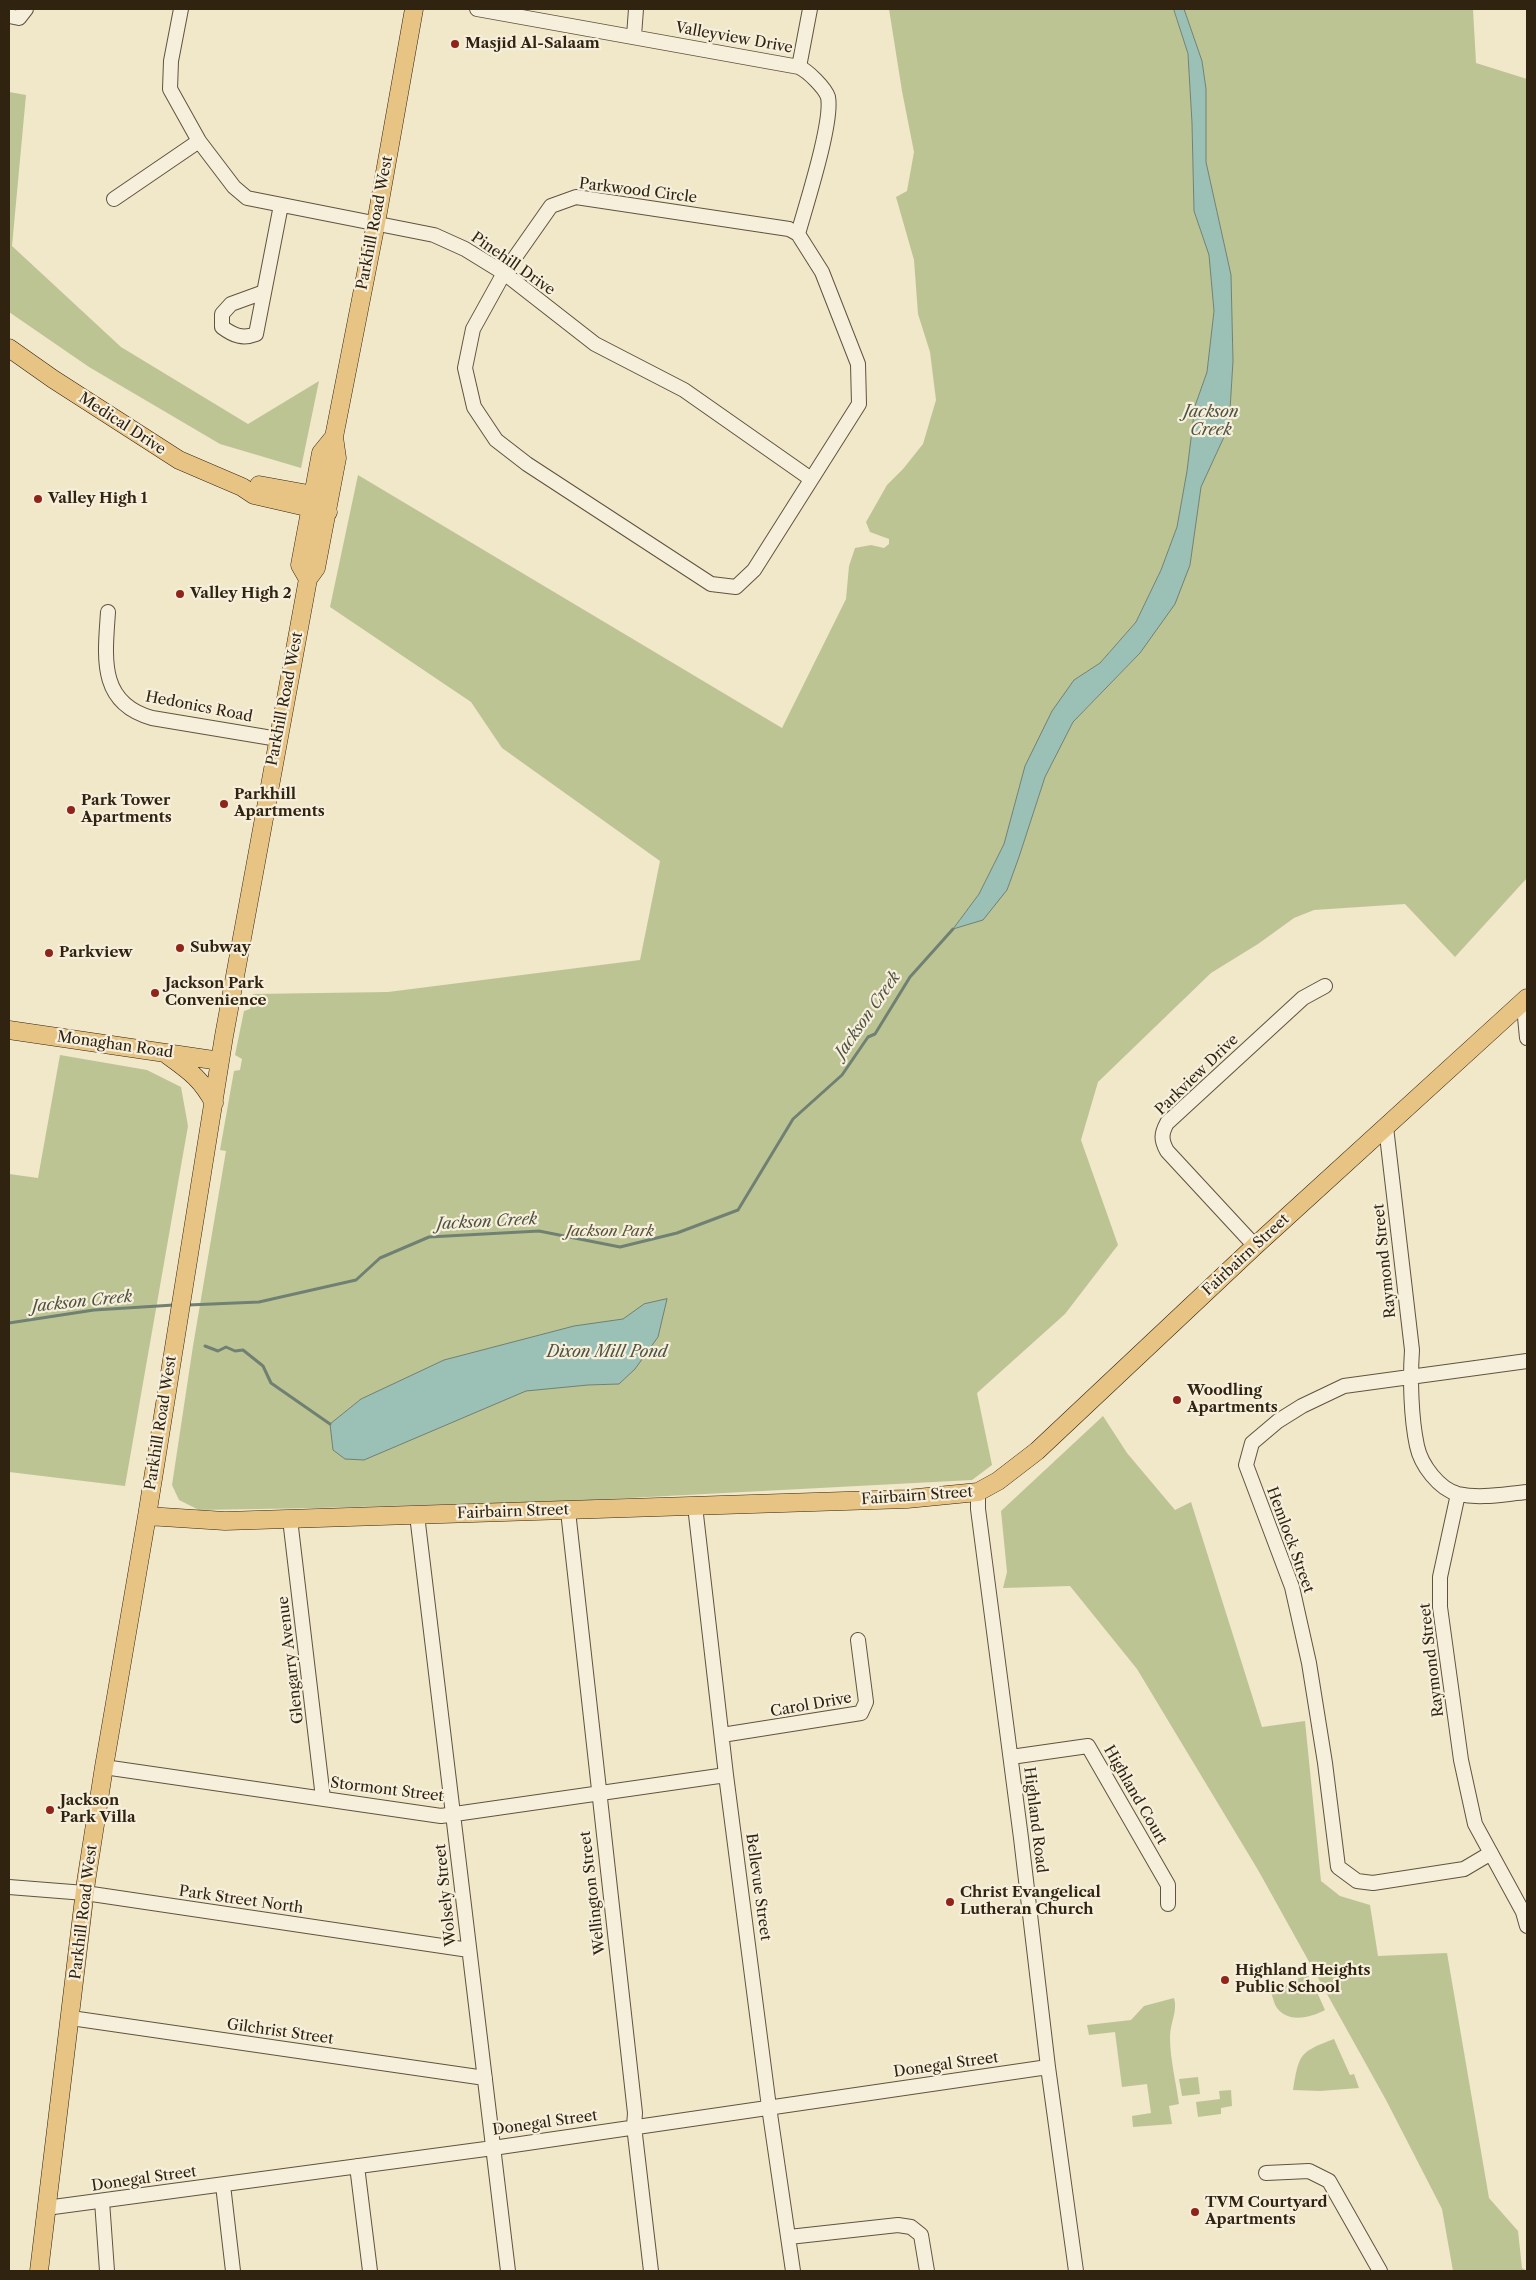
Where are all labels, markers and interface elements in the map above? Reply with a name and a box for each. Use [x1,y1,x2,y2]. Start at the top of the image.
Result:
street label: Valleyview Drive [674,19,794,57]
place label: Masjid Al-Salaam [465,35,600,53]
marker: Masjid Al-Salaam [449,38,461,50]
street label: Parkhill Road West [353,155,397,291]
street label: Parkwood Circle [578,175,698,207]
street label: Pinehill Drive [468,228,558,300]
street label: Medical Drive [75,389,169,459]
water label: Jackson Creek [1183,402,1239,440]
place label: Valley High 1 [48,490,148,508]
marker: Valley High 1 [32,493,44,505]
place label: Valley High 2 [190,585,292,603]
marker: Valley High 2 [174,588,186,600]
street label: Parkhill Road West [263,631,307,767]
street label: Hedonics Road [144,688,254,726]
place label: Parkhill Apartments [234,786,325,821]
place label: Park Tower Apartments [81,792,172,827]
marker: Parkhill Apartments [218,798,230,810]
marker: Park Tower Apartments [65,804,77,816]
place label: Subway [190,939,251,957]
marker: Subway [174,942,186,954]
place label: Parkview [59,944,132,962]
marker: Parkview [43,947,55,959]
water label: Jackson Creek [831,968,905,1062]
place label: Jackson Park Convenience [165,975,266,1010]
marker: Jackson Park Convenience [149,987,161,999]
street label: Monaghan Road [56,1028,174,1062]
street label: Parkview Drive [1152,1031,1242,1119]
street label: Raymond Street [1370,1203,1400,1319]
water label: Jackson Creek [436,1210,538,1234]
street label: Fairbairn Street [1199,1210,1293,1300]
park label: Jackson Park [566,1223,654,1241]
water label: Jackson Creek [31,1287,133,1317]
water label: Dixon Mill Pond [547,1342,667,1362]
street label: Parkhill Road West [141,1355,181,1491]
place label: Woodling Apartments [1187,1382,1278,1417]
marker: Woodling Apartments [1171,1394,1183,1406]
street label: Fairbairn Street [861,1483,973,1509]
street label: Hemlock Street [1262,1484,1318,1596]
street label: Fairbairn Street [457,1501,569,1523]
street label: Glengarry Avenue [274,1595,308,1725]
street label: Raymond Street [1416,1602,1448,1718]
street label: Carol Drive [769,1689,853,1721]
street label: Highland Court [1099,1742,1171,1848]
street label: Highland Road [1020,1766,1050,1874]
street label: Stormont Street [329,1774,445,1806]
place label: Jackson Park Villa [60,1792,136,1827]
marker: Jackson Park Villa [44,1804,56,1816]
street label: Wellington Street [576,1830,610,1956]
street label: Bellevue Street [742,1832,774,1942]
street label: Parkhill Road West [67,1843,101,1981]
street label: Wolsely Street [432,1843,460,1947]
street label: Park Street North [178,1882,304,1918]
place label: Christ Evangelical Lutheran Church [960,1884,1101,1919]
marker: Christ Evangelical Lutheran Church [944,1896,956,1908]
place label: Highland Heights Public School [1235,1962,1371,1997]
marker: Highland Heights Public School [1219,1974,1231,1986]
street label: Gilchrist Street [226,2016,334,2048]
street label: Donegal Street [892,2049,1000,2081]
street label: Donegal Street [491,2107,599,2139]
street label: Donegal Street [90,2163,198,2195]
place label: TVM Courtyard Apartments [1205,2194,1327,2229]
marker: TVM Courtyard Apartments [1189,2206,1201,2218]

